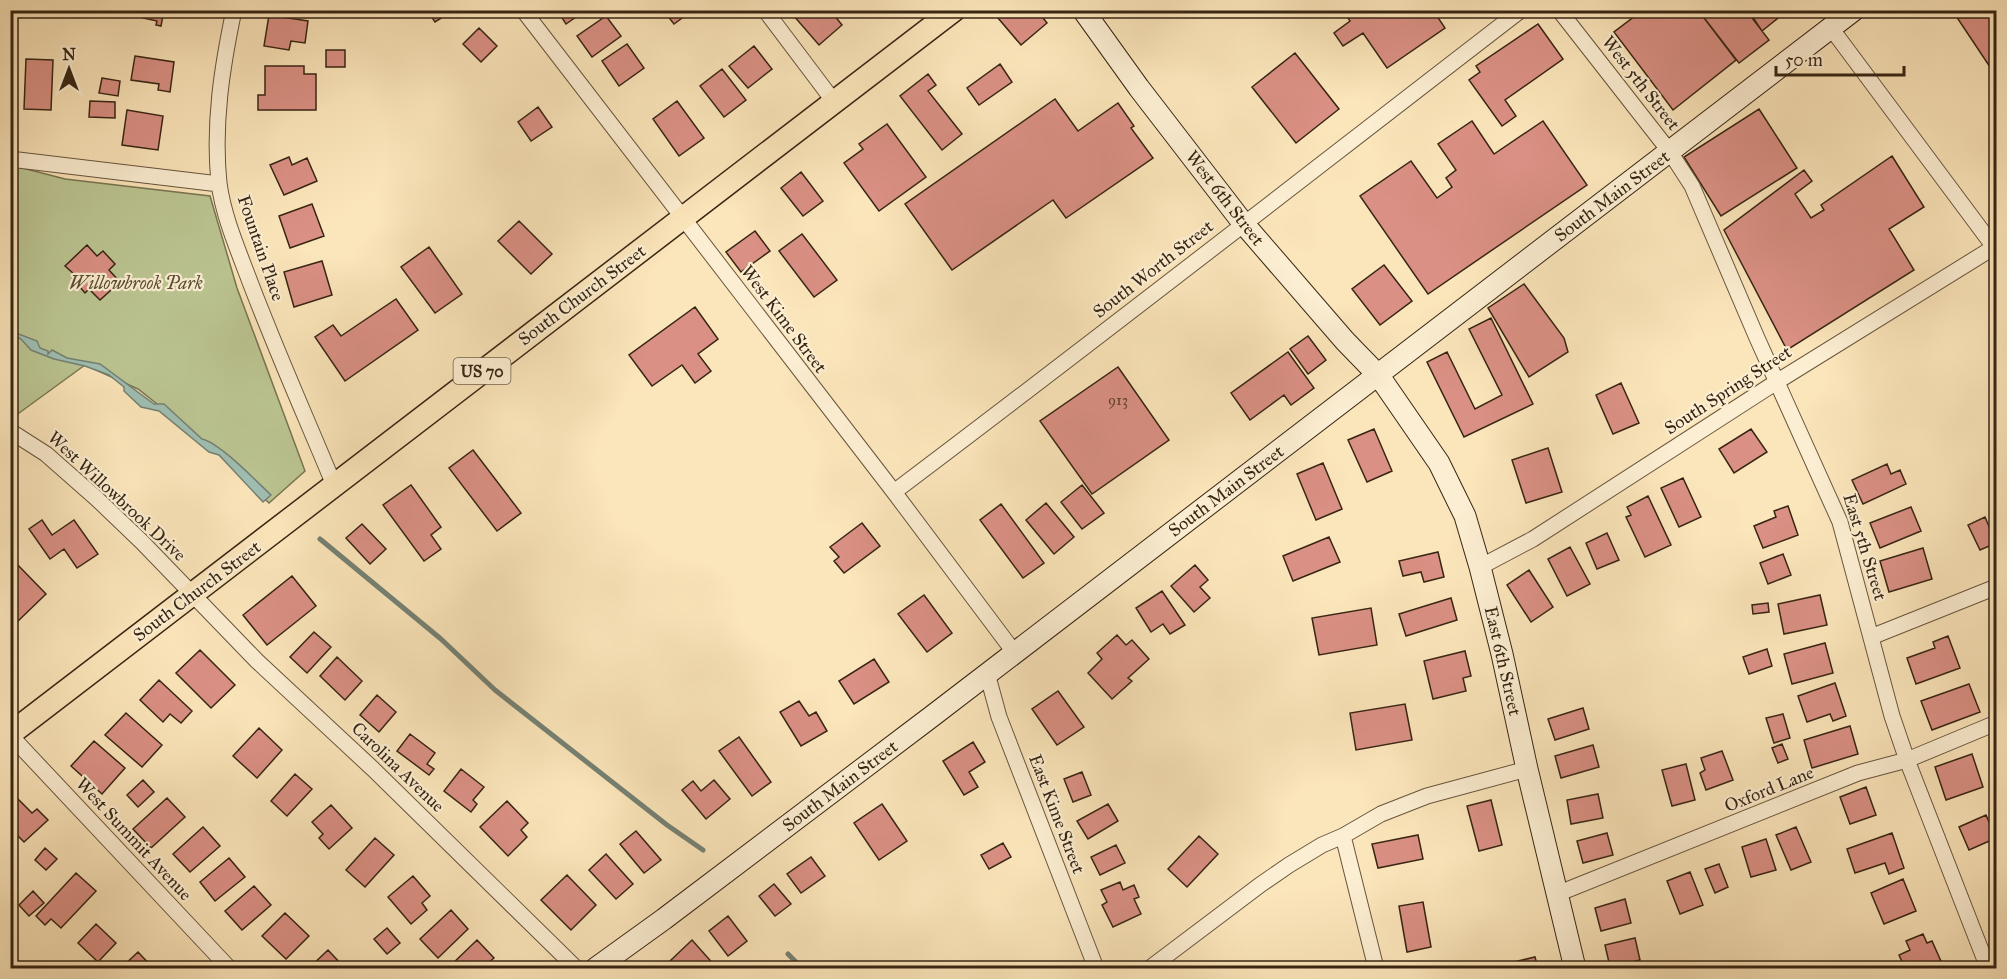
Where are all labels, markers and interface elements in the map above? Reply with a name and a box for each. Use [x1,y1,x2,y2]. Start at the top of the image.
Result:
street label: West 5th Street [1597,31,1685,135]
north arrow [39,39,99,99]
scale bar [1776,39,1904,77]
text: N [62,45,76,64]
text: 50 m [1785,49,1823,71]
street label: South Main Street [1550,145,1675,247]
street label: West 6th Street [1181,146,1269,251]
street label: Fountain Place [233,192,289,304]
street label: South Worth Street [1088,215,1218,323]
street label: South Church Street [514,239,651,350]
street label: West Kime Street [736,261,832,378]
park label: Willowbrook Park [69,272,203,294]
street label: South Spring Street [1660,340,1797,440]
road number: US 70 [454,358,510,384]
house number: 913 [1108,391,1128,409]
street label: West Willowbrook Drive [43,426,191,566]
street label: South Main Street [1164,440,1289,542]
street label: East 5th Street [1838,491,1892,604]
street label: South Church Street [129,535,266,646]
street label: East 6th Street [1480,604,1526,718]
street label: Carolina Avenue [347,717,449,817]
street label: South Main Street [778,735,903,837]
street label: East Kime Street [1024,751,1090,877]
street label: Oxford Lane [1721,761,1817,817]
street label: West Summit Avenue [71,773,197,905]

